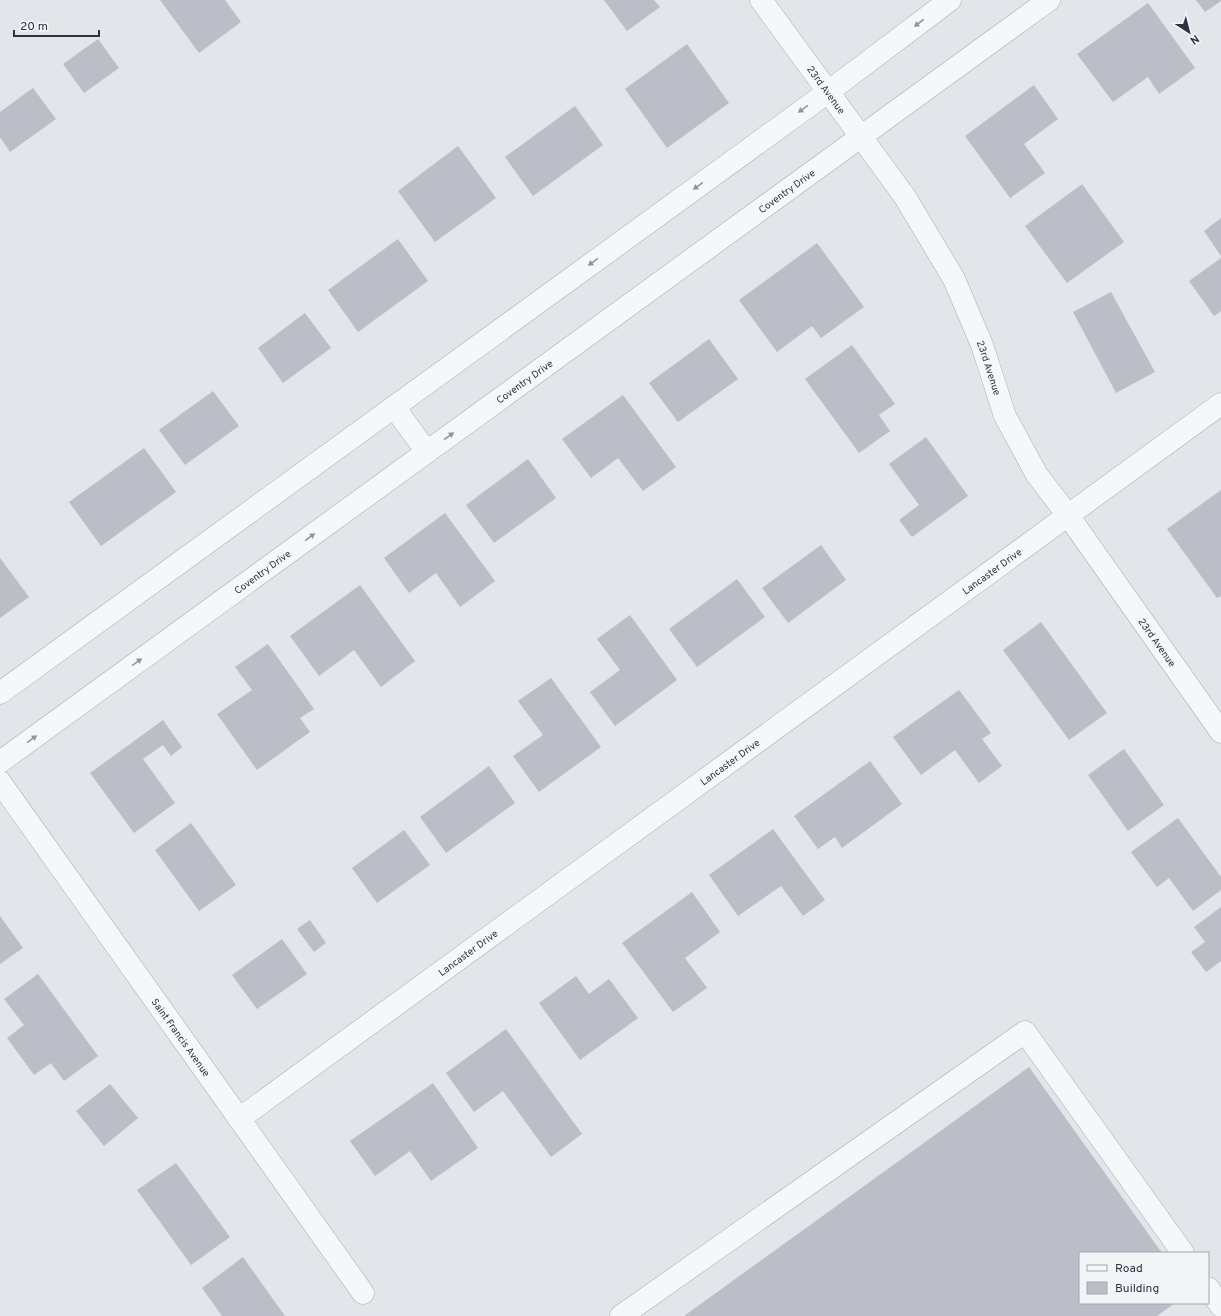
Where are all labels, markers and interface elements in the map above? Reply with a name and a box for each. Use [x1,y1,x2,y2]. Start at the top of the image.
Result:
scale bar [14,12,99,38]
north arrow [1169,12,1209,52]
text: 20 m [20,19,48,35]
one-way arrow [914,19,924,27]
text: N [1187,31,1202,47]
street label: 23rd Avenue [803,64,847,117]
one-way arrow [798,105,809,113]
street label: Coventry Drive [756,167,818,217]
one-way arrow [693,182,704,190]
one-way arrow [588,258,599,266]
street label: 23rd Avenue [973,339,1003,397]
street label: Coventry Drive [494,357,556,407]
one-way arrow [444,432,455,440]
one-way arrow [305,533,315,541]
street label: Lancaster Drive [960,546,1025,598]
street label: Coventry Drive [232,548,294,598]
street label: 23rd Avenue [1135,616,1178,670]
one-way arrow [131,658,142,666]
one-way arrow [26,734,37,743]
street label: Lancaster Drive [698,737,763,789]
street label: Lancaster Drive [436,928,501,980]
street label: Saint Francis Avenue [148,996,212,1080]
legend [1079,1252,1209,1304]
text: Road [1115,1261,1143,1277]
text: Building [1115,1281,1159,1297]

